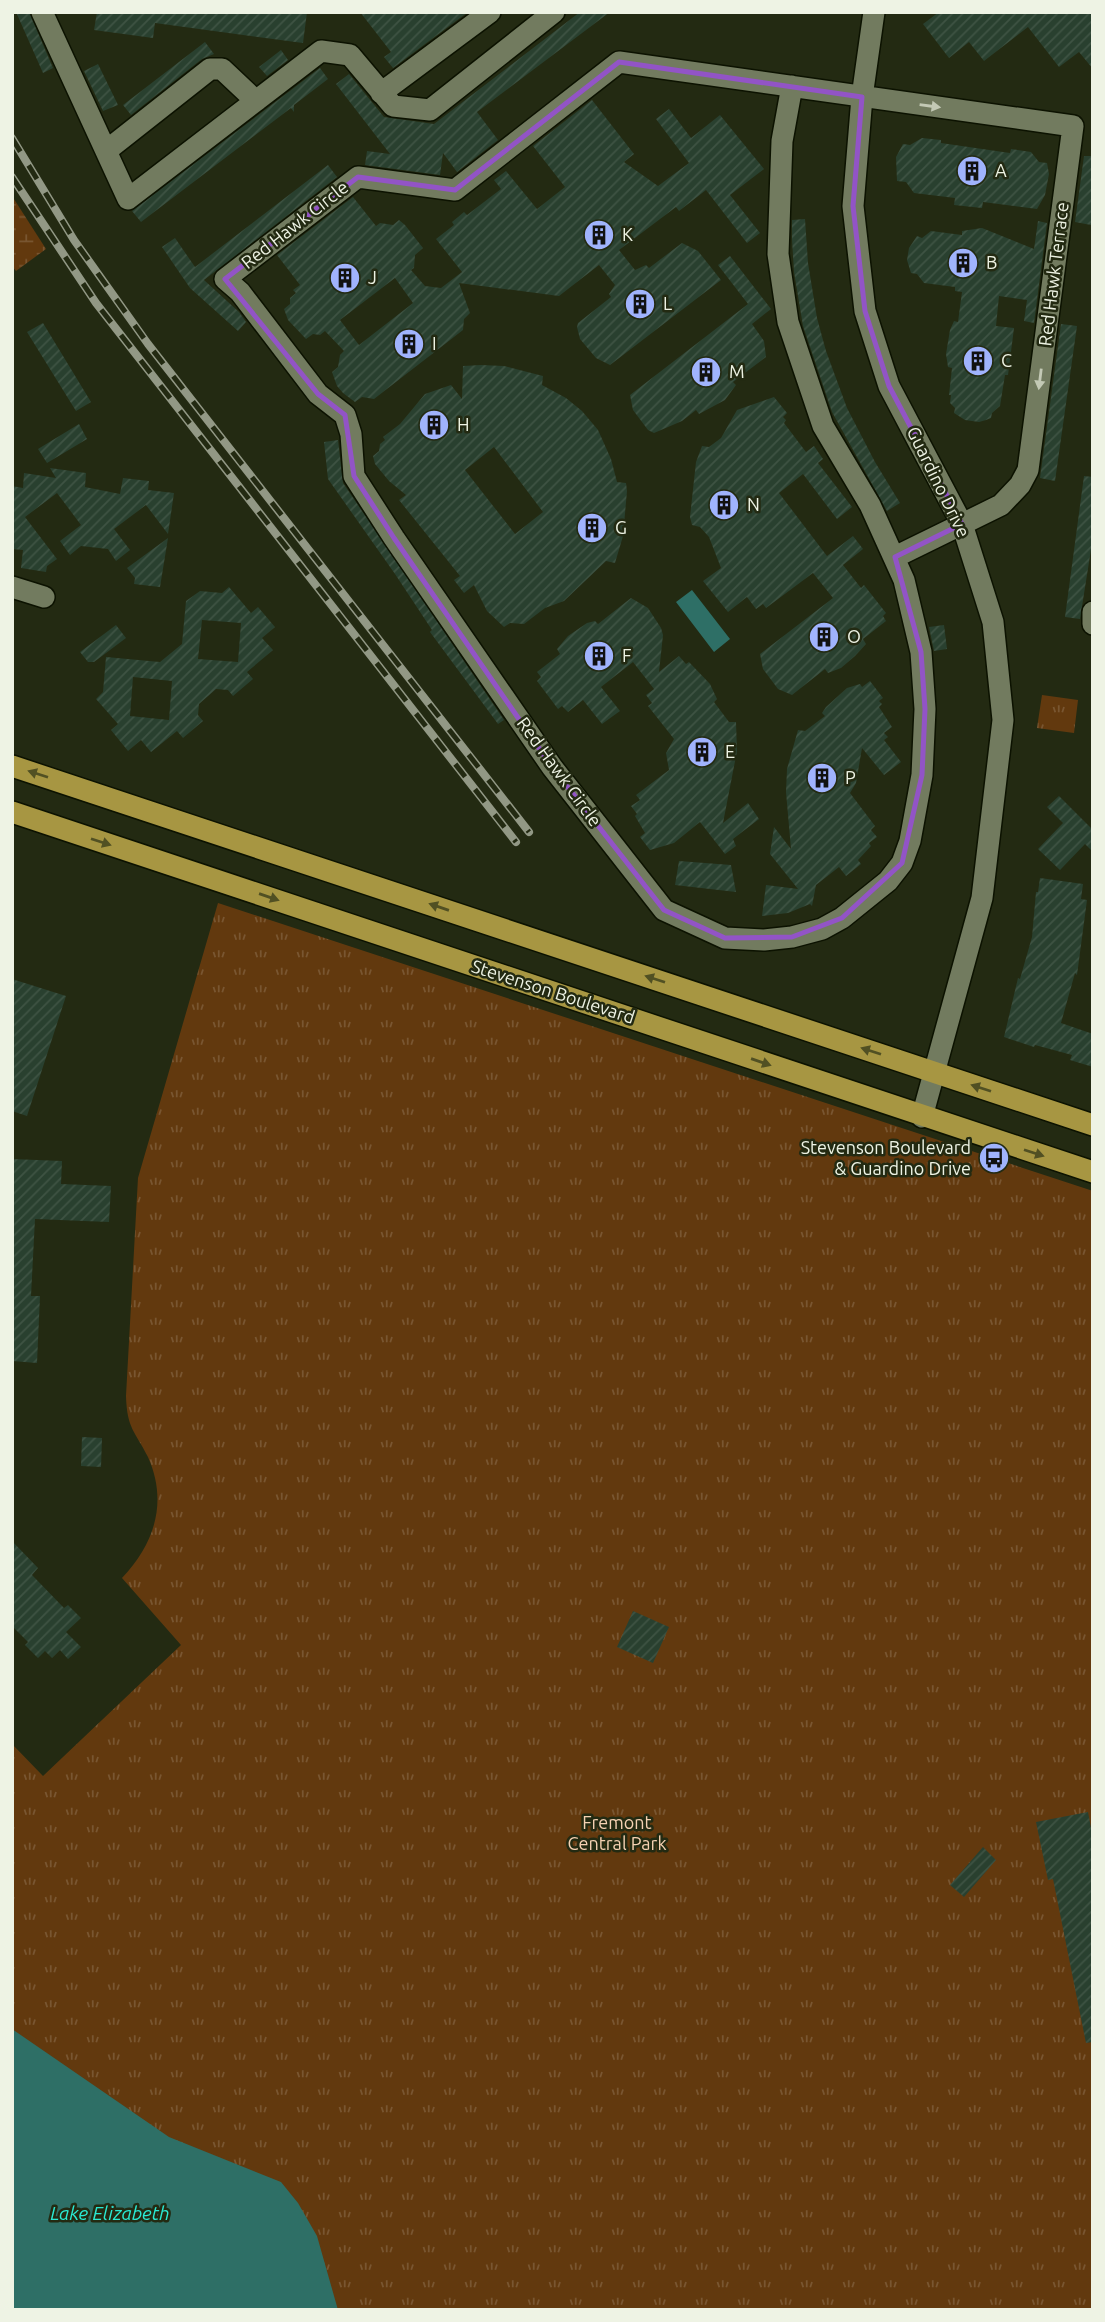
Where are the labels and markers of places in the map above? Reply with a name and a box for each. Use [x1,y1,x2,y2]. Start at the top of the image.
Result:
building icon: A [955,154,989,188]
place label: A [995,160,1007,180]
building icon: K [582,218,616,252]
place label: K [622,224,633,244]
building icon: B [946,246,980,280]
place label: B [986,252,997,272]
building icon: J [328,261,362,295]
place label: J [368,267,377,287]
building icon: L [623,287,657,321]
place label: L [663,293,672,313]
building icon: I [392,327,426,361]
place label: I [432,333,437,353]
building icon: C [961,344,995,378]
place label: C [1001,350,1012,370]
building icon: M [689,355,723,389]
place label: M [729,361,745,381]
building icon: H [417,408,451,442]
place label: H [457,414,470,434]
building icon: N [707,488,741,522]
place label: N [747,494,760,514]
building icon: G [575,511,609,545]
place label: G [615,517,627,537]
building icon: O [807,620,841,654]
place label: O [847,626,861,646]
building icon: F [582,639,616,673]
place label: F [622,645,631,665]
building icon: E [685,735,719,769]
place label: E [725,741,735,761]
building icon: P [805,761,839,795]
place label: P [845,767,856,787]
place label: Stevenson Boulevard & Guardino Drive [801,1137,971,1178]
bus stop icon: Stevenson Boulevard & Guardino Drive [977,1141,1011,1175]

